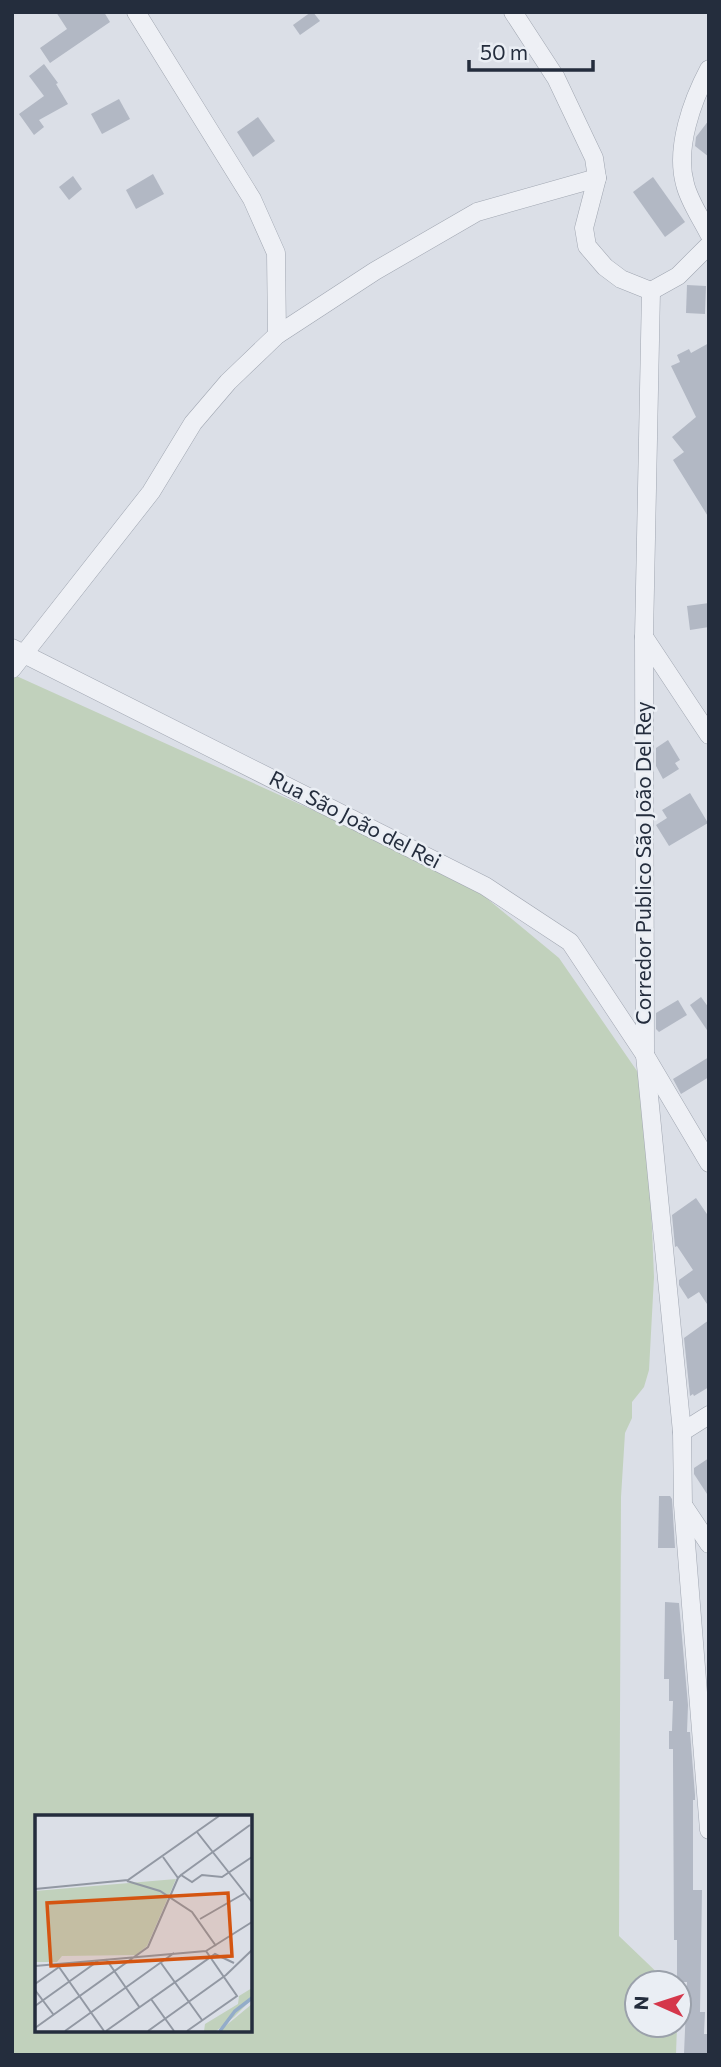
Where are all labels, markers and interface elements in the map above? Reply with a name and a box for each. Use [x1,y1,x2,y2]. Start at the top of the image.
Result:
scale bar [469,28,593,72]
text: 50 m [480,39,528,64]
street label: Corredor Publico São João Del Rey [630,701,655,1025]
street label: Rua São João del Rei [266,765,446,873]
inset map [35,1815,252,2032]
north arrow [623,1969,693,2039]
text: N [629,1995,652,2011]

